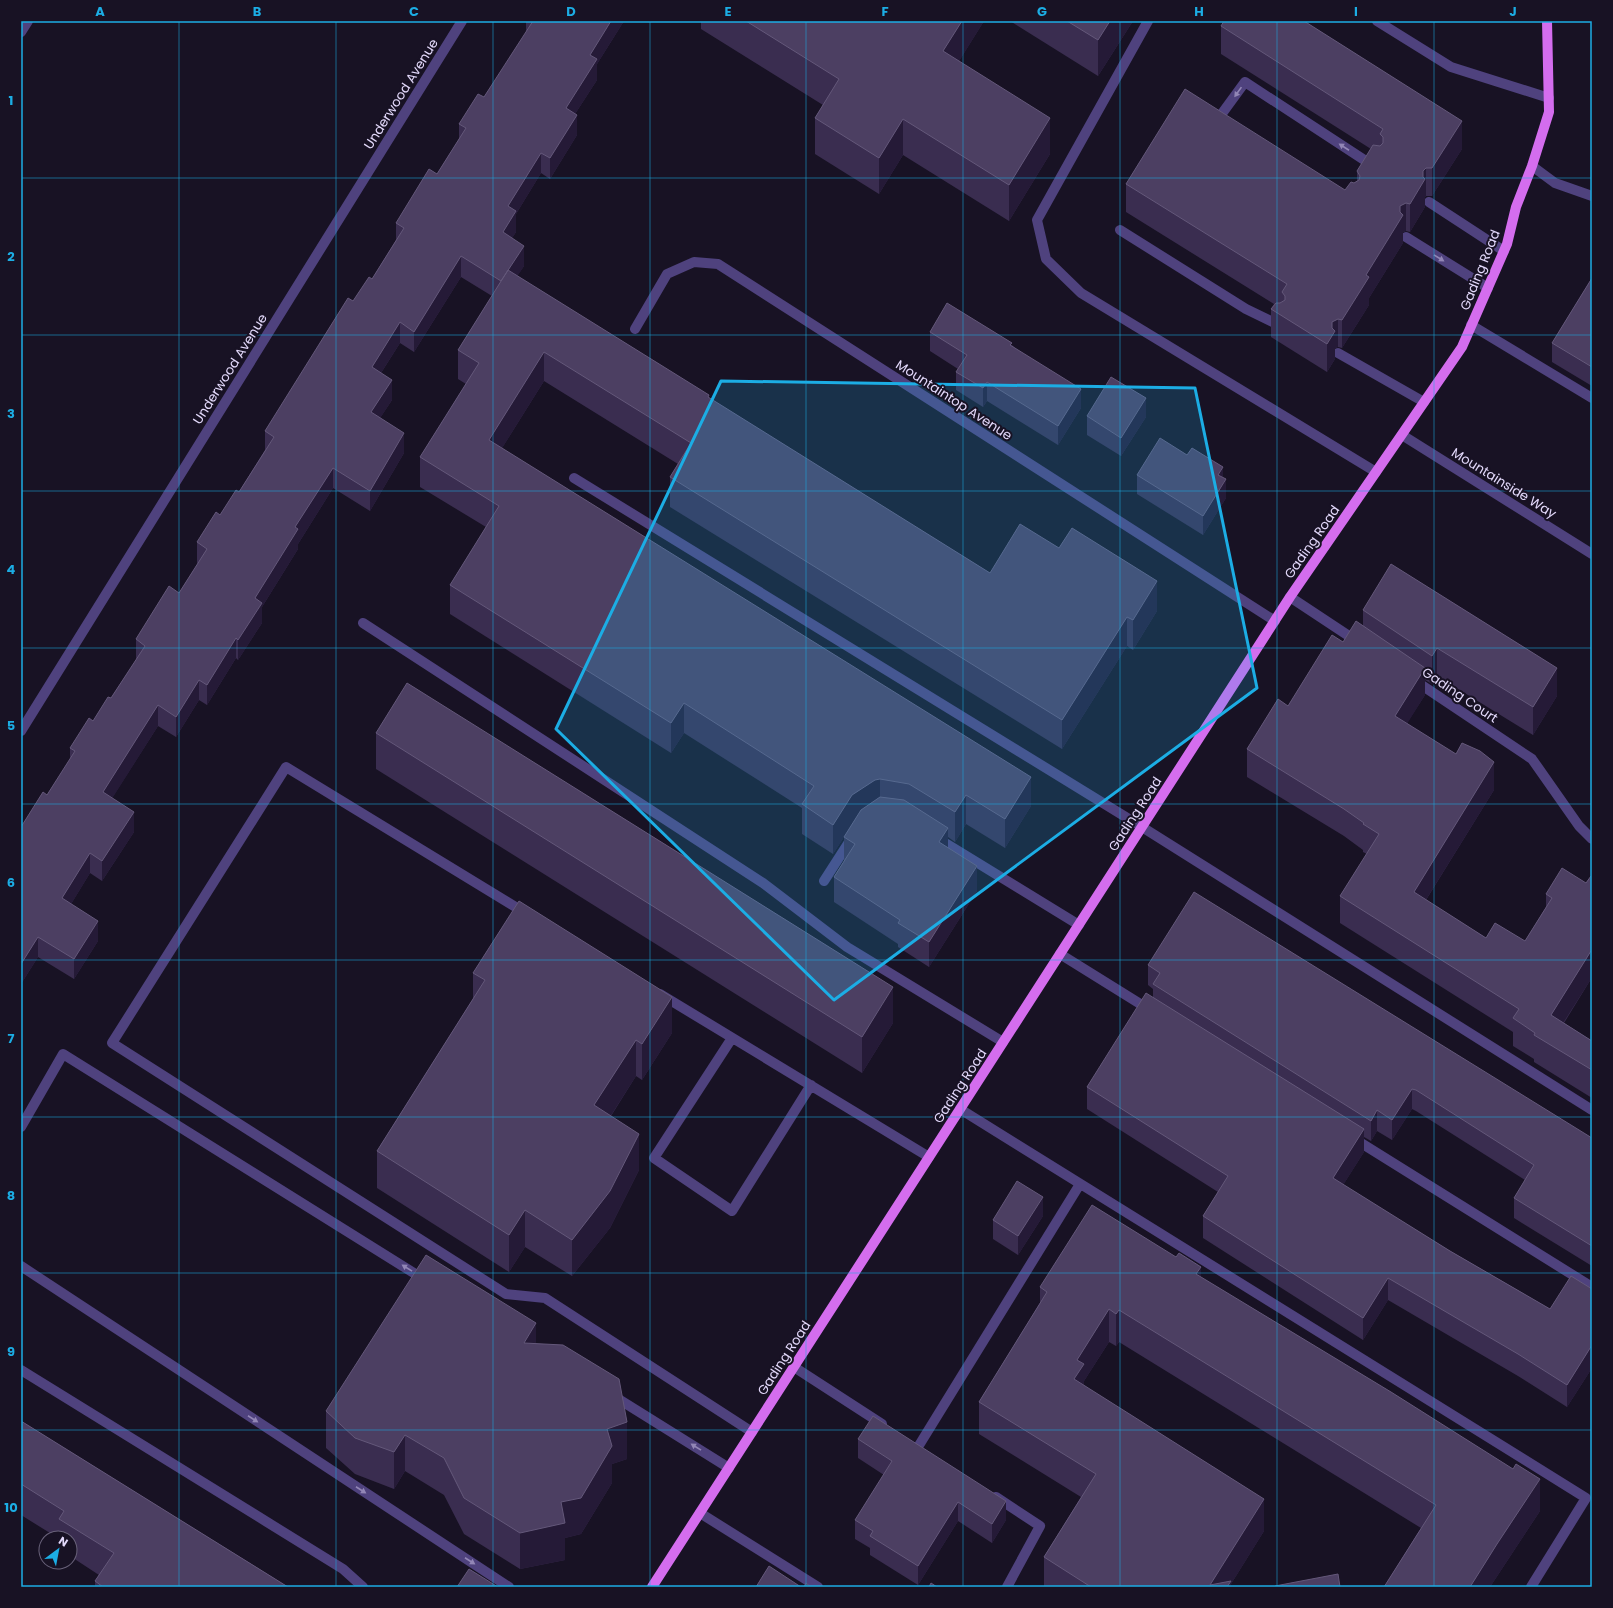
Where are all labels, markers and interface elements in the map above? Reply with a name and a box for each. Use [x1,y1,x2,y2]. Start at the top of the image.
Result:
text: A [95,2,105,21]
text: B [253,2,262,21]
text: C [409,2,419,21]
text: D [566,2,576,21]
text: E [724,2,732,21]
text: F [881,2,889,21]
text: G [1037,2,1047,21]
text: H [1194,2,1204,21]
text: I [1354,2,1358,21]
text: J [1509,2,1517,21]
street label: Underwood Avenue [359,35,443,153]
one-way arrow [1234,86,1242,97]
text: 1 [9,91,13,110]
one-way arrow [1339,143,1349,151]
street label: Gading Road [1455,227,1505,313]
text: 2 [7,247,15,266]
one-way arrow [1434,254,1444,262]
street label: Underwood Avenue [188,310,272,428]
street label: Mountaintop Avenue [892,355,1016,445]
text: 3 [7,404,15,423]
street label: Mountainside Way [1448,443,1561,523]
street label: Gading Road [1280,502,1344,582]
text: 4 [7,560,16,579]
street label: Gading Court [1418,663,1502,728]
text: 5 [7,716,15,735]
street label: Gading Road [1104,773,1166,855]
text: 6 [7,873,15,892]
text: 7 [8,1029,15,1048]
street label: Gading Road [929,1045,991,1127]
text: 8 [7,1186,15,1205]
one-way arrow [402,1264,412,1272]
street label: Gading Road [753,1317,815,1399]
text: 9 [7,1342,15,1361]
one-way arrow [247,1415,259,1422]
one-way arrow [691,1443,701,1451]
one-way arrow [356,1486,366,1494]
text: 10 [4,1498,18,1517]
north arrow [38,1530,78,1570]
text: N [56,1533,71,1550]
one-way arrow [464,1558,476,1565]

